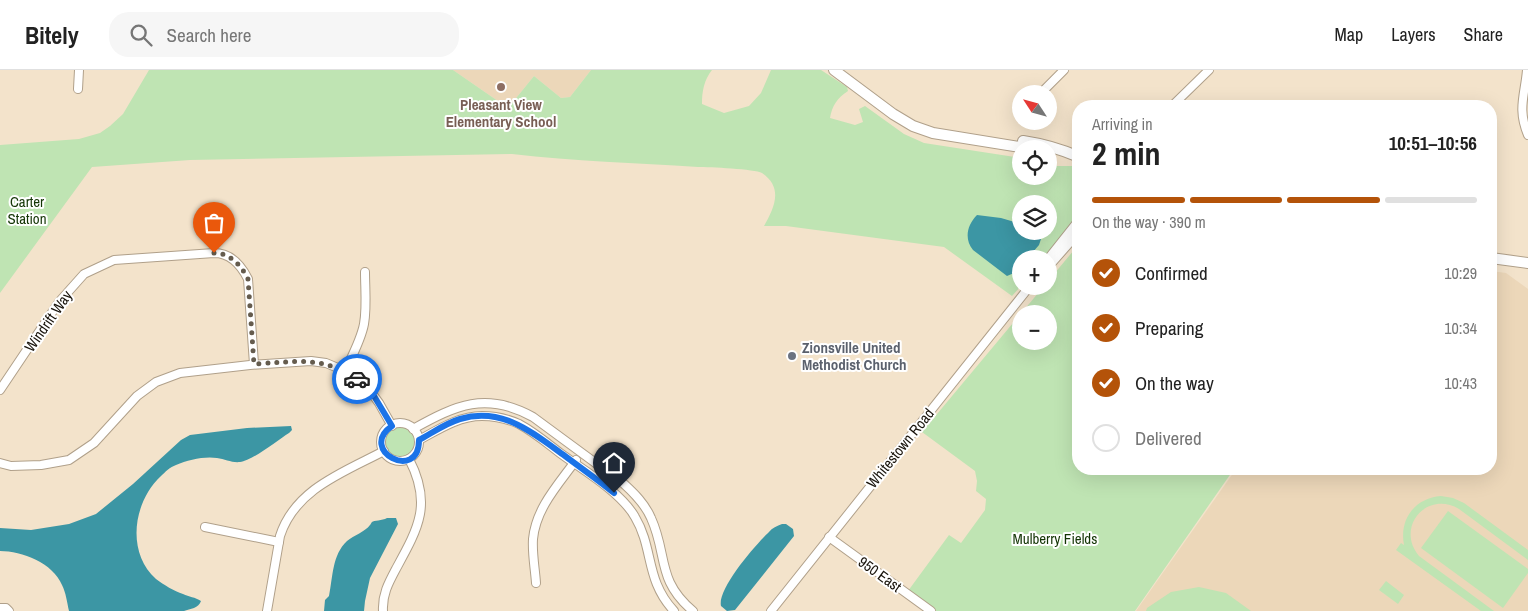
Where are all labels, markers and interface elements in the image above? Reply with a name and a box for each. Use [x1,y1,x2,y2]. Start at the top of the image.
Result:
search box [109,12,459,57]
text: Bitely [25,19,79,51]
icon: search [127,21,155,49]
text: Search here [167,22,251,48]
text: Map [1335,22,1363,47]
text: Layers [1391,22,1436,47]
text: Share [1464,22,1503,47]
marker: Pleasant View Elementary School [495,81,507,93]
north arrow [1012,85,1058,130]
map controls [1012,85,1057,350]
place label: Pleasant View Elementary School [446,94,556,132]
text: Arriving in [1092,113,1153,135]
text: 10:51–10:56 [1389,130,1477,156]
text: 2 min [1092,132,1161,175]
button: locate [1012,140,1057,185]
park label: Carter Station [8,191,47,229]
button: layers [1012,195,1057,240]
pin [193,202,235,253]
icon: bag [200,209,228,237]
text: On the way · 390 m [1092,211,1206,233]
button: + [1012,250,1057,295]
icon: check [1092,259,1120,287]
text: Confirmed [1135,260,1208,286]
text: 10:29 [1444,262,1477,284]
street label: Windrift Way [19,285,77,356]
button: − [1012,305,1057,350]
icon: check [1092,314,1120,342]
text: Preparing [1135,315,1203,341]
text: 10:34 [1444,317,1477,339]
place label: Zionsville United Methodist Church [802,337,907,375]
marker: Zionsville United Methodist Church [786,350,798,362]
courier [332,354,382,404]
icon: car [343,365,371,393]
icon: check [1092,369,1120,397]
text: On the way [1135,370,1214,396]
text: 10:43 [1444,372,1477,394]
street label: Whitestown Road [861,404,939,492]
text: Delivered [1135,425,1202,451]
pin [593,442,635,493]
icon: home [600,449,628,477]
park label: Mulberry Fields [1013,528,1097,549]
street label: 950 East [854,551,906,597]

